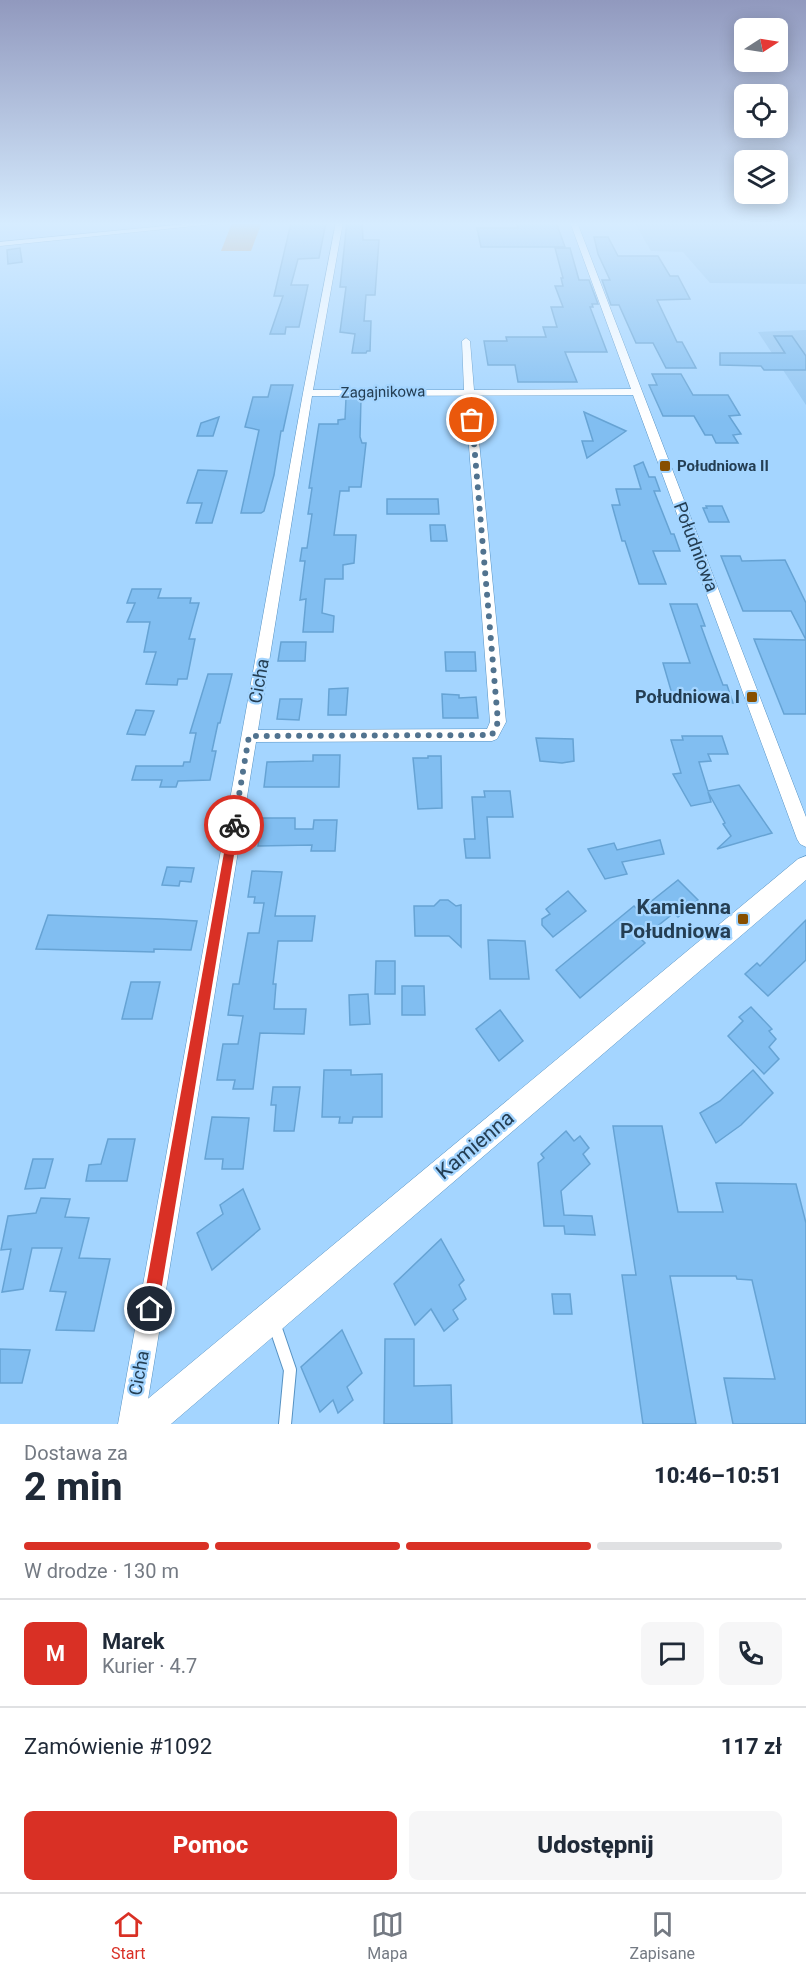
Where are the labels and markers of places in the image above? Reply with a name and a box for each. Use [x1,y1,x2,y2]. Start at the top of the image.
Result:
pin [446,394,497,445]
place label: Południowa II [677,457,769,475]
marker: Południowa II [658,459,672,473]
place label: Południowa I [635,686,740,707]
marker: Południowa I [745,690,759,704]
place label: Kamienna Południowa [620,895,731,943]
marker: Kamienna Południowa [736,912,750,926]
pin [124,1283,175,1334]

